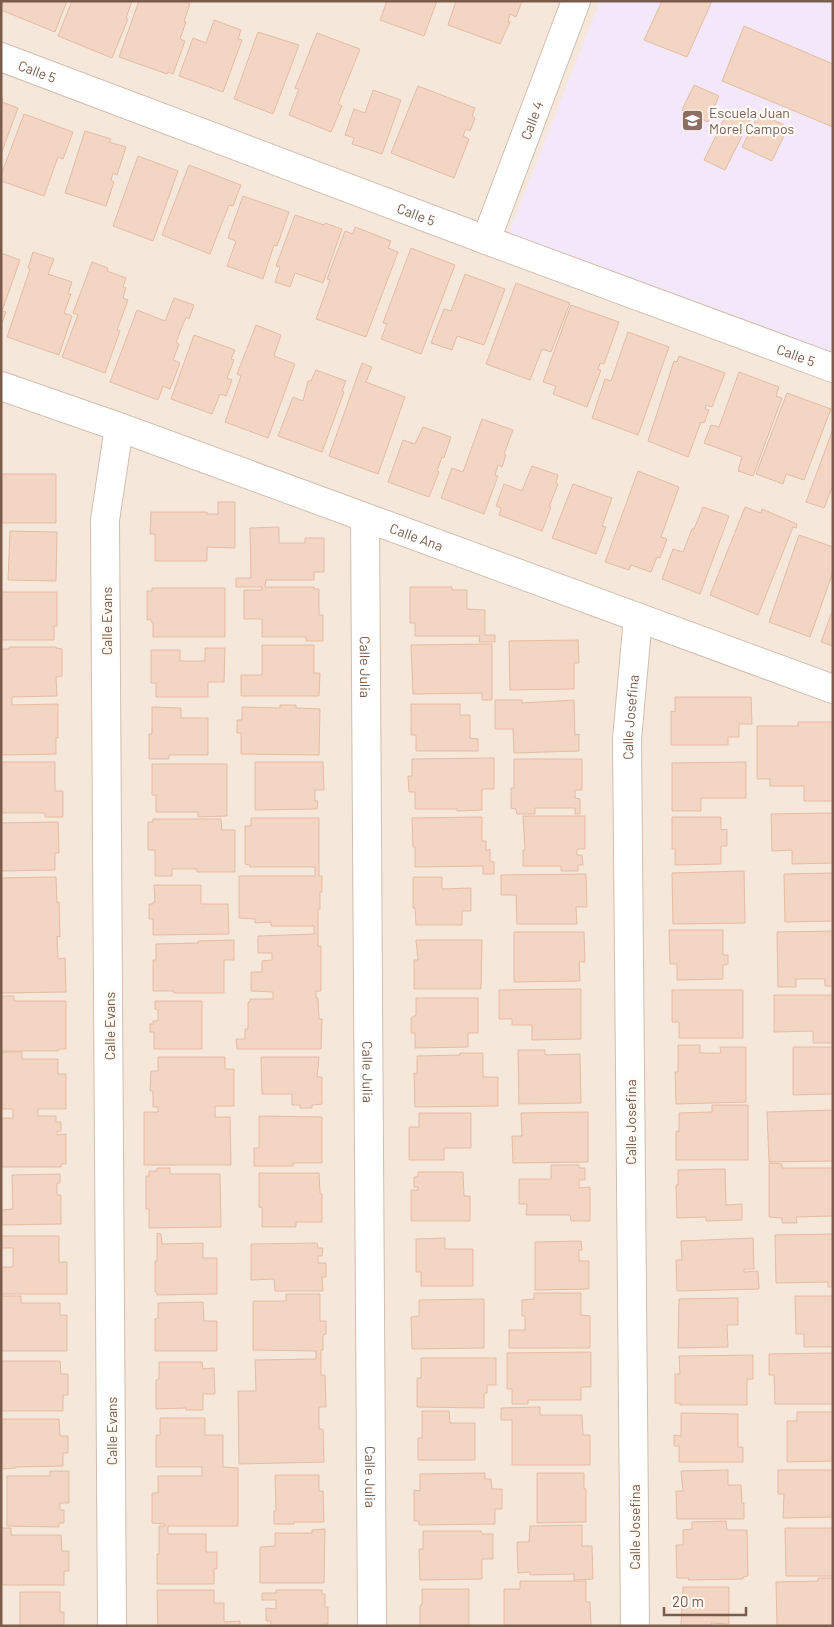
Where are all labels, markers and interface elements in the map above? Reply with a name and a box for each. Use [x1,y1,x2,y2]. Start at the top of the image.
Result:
street label: Calle 5 [16,56,59,86]
street label: Calle 4 [516,98,546,142]
place label: Escuela Juan Morel Campos [709,104,795,137]
school or university icon: Escuela Juan Morel Campos [681,108,705,132]
street label: Calle 5 [395,199,438,229]
street label: Calle 5 [775,340,818,369]
street label: Calle Ana [388,519,446,554]
street label: Calle Evans [98,586,115,655]
street label: Calle Julia [357,636,375,698]
street label: Calle Josefina [618,674,641,760]
street label: Calle Evans [101,991,118,1060]
street label: Calle Julia [360,1041,377,1103]
street label: Calle Josefina [622,1079,639,1165]
street label: Calle Evans [103,1396,120,1465]
street label: Calle Julia [362,1446,380,1508]
street label: Calle Josefina [626,1484,643,1570]
scale bar [664,1584,746,1616]
text: 20 m [672,1592,704,1610]

